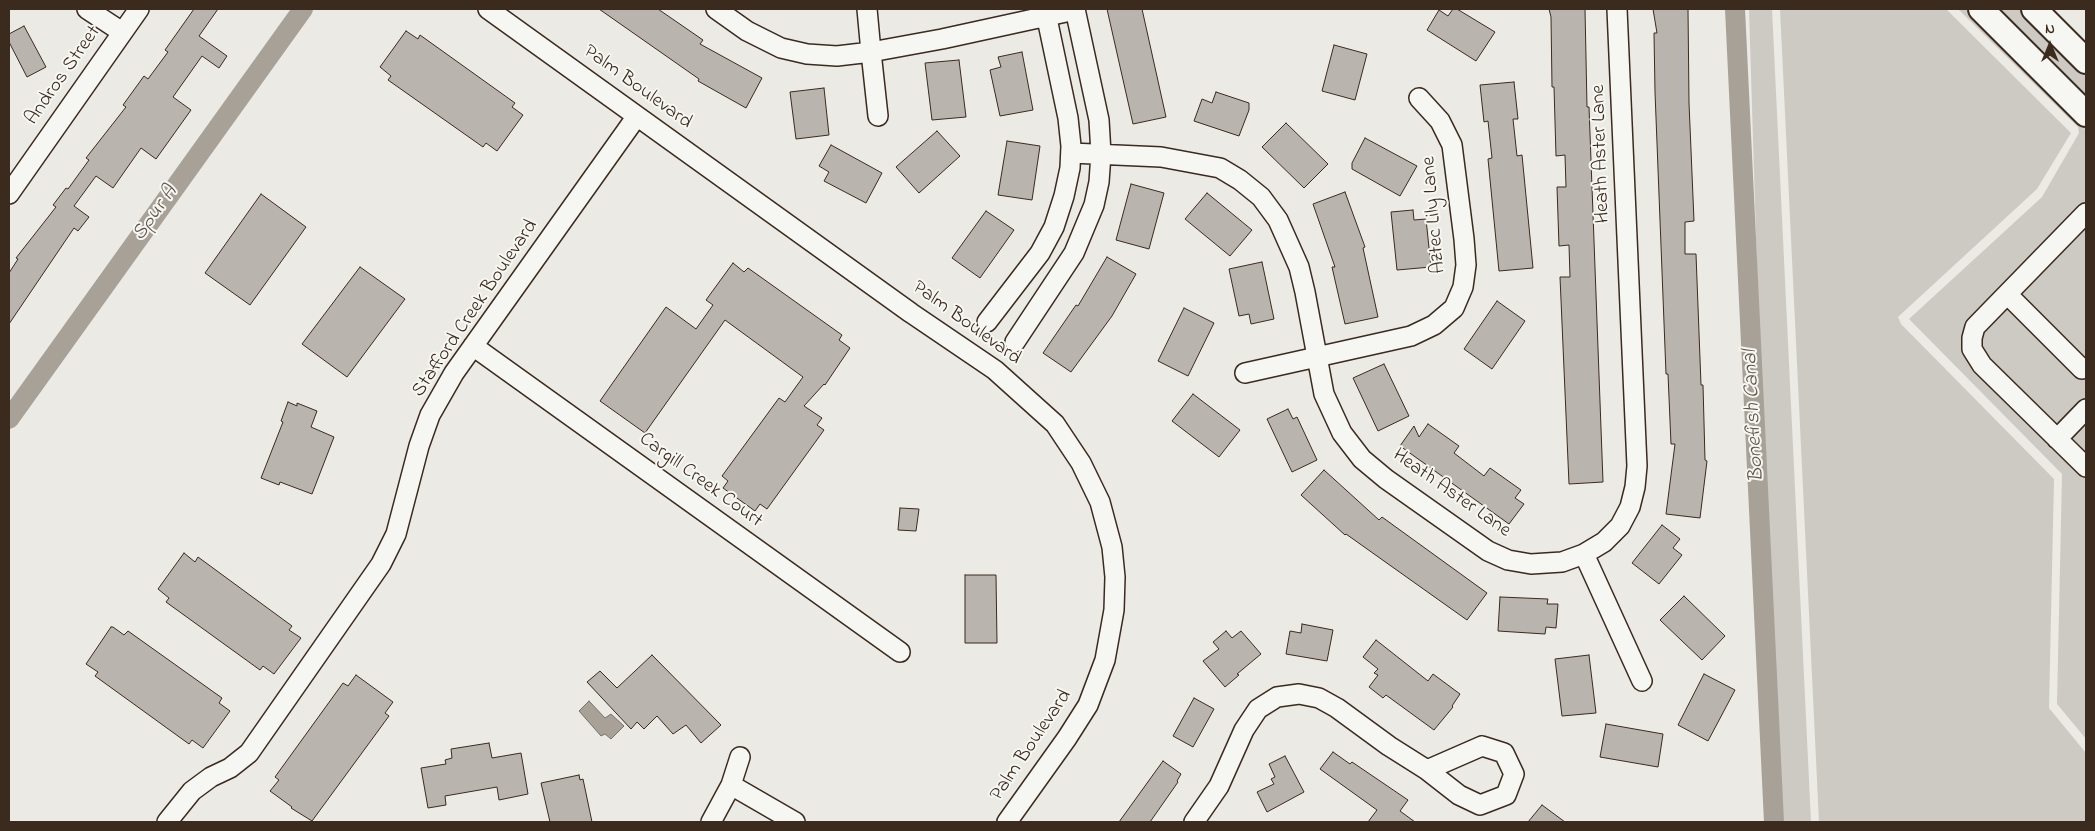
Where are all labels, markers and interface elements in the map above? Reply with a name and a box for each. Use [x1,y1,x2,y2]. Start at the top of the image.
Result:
text: N [2045,19,2055,40]
north arrow [2025,20,2075,70]
street label: Andros Street [21,22,107,130]
street label: Palm Boulevard [578,41,696,135]
street label: Heath Aster Lane [1588,84,1616,224]
street label: Aztec Lily Lane [1418,155,1452,275]
water label: Spur A [128,182,184,246]
street label: Stafford Creek Boulevard [408,216,544,402]
street label: Palm Boulevard [907,277,1025,371]
water label: Bonefish Canal [1739,349,1771,483]
street label: Cargill Creek Court [634,428,766,534]
street label: Heath Aster Lane [1387,444,1515,544]
street label: Palm Boulevard [986,686,1078,806]

